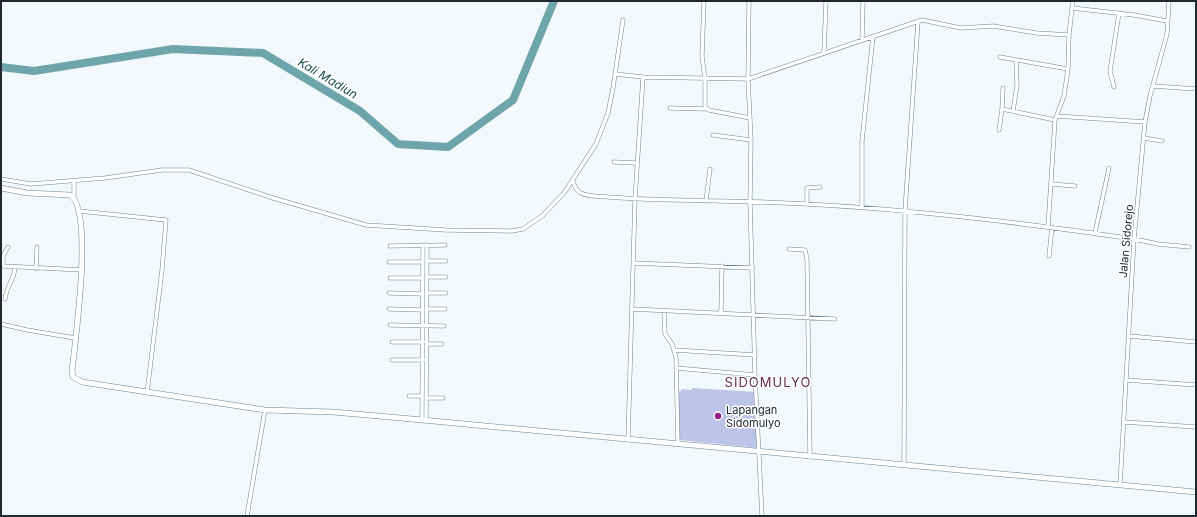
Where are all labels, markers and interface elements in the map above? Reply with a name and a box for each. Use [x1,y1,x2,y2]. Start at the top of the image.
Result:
water label: Kali Madiun [295,54,361,102]
street label: Jalan Sidorejo [1116,203,1136,278]
district label: SIDOMULYO [725,374,811,390]
place label: Lapangan Sidomulyo [726,403,781,430]
marker: Lapangan Sidomulyo [713,411,723,421]

